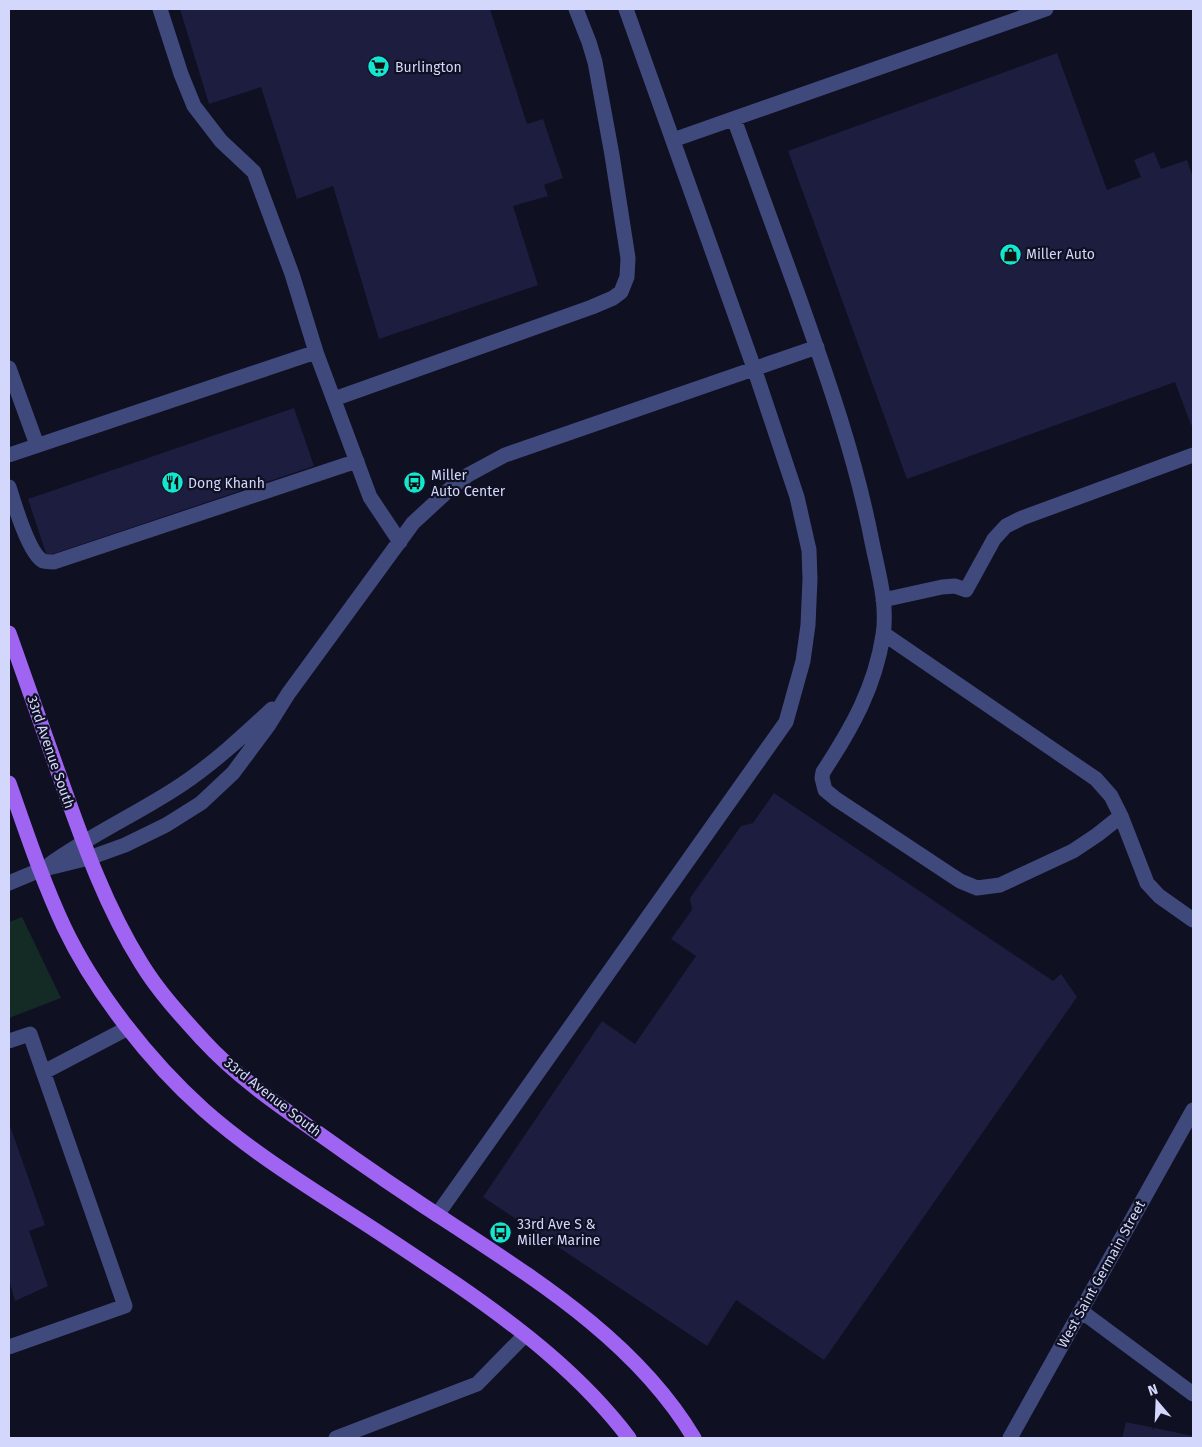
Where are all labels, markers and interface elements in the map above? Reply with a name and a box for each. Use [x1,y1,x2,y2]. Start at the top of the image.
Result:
supermarket icon: Burlington [367,55,391,79]
place label: Burlington [395,59,462,76]
shop icon: Miller Auto [998,242,1022,266]
place label: Miller Auto [1026,246,1095,263]
place label: Miller Auto Center [431,467,506,500]
restaurant icon: Dong Khanh [160,471,184,495]
bus stop icon: Miller Auto Center [403,471,427,495]
place label: Dong Khanh [188,475,265,492]
street label: 33rd Avenue South [23,693,78,811]
street label: 33rd Avenue South [221,1054,325,1141]
street label: West Saint Germain Street [1054,1197,1150,1351]
place label: 33rd Ave S & Miller Marine [517,1216,600,1249]
bus stop icon: 33rd Ave S & Miller Marine [489,1220,513,1244]
north arrow [1132,1377,1182,1427]
text: N [1146,1381,1160,1400]

